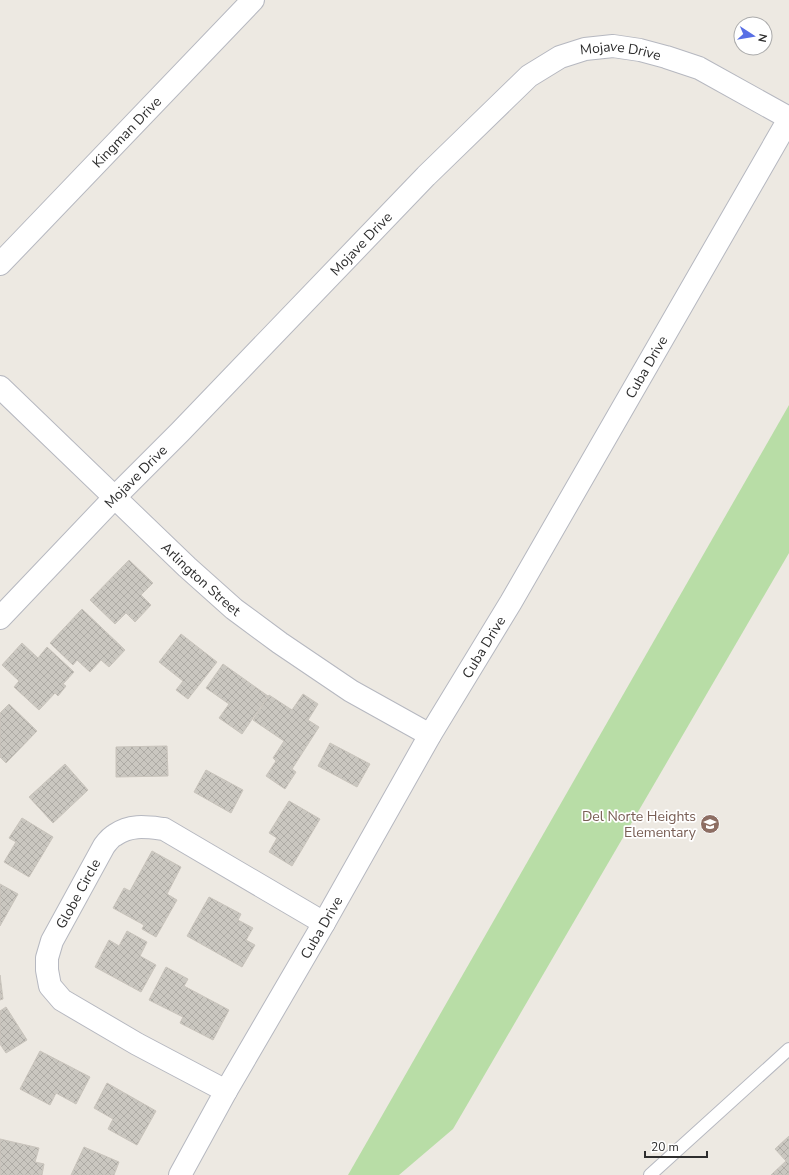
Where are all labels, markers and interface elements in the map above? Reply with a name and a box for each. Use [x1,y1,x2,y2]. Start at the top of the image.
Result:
north arrow [733,16,773,56]
text: N [754,32,770,44]
street label: Mojave Drive [579,37,663,65]
street label: Kingman Drive [88,92,166,172]
street label: Mojave Drive [326,208,397,280]
street label: Cuba Drive [621,332,672,402]
street label: Mojave Drive [100,441,172,512]
street label: Arlington Street [157,538,244,621]
street label: Cuba Drive [458,613,510,682]
place label: Del Norte Heights Elementary [582,807,697,842]
school or university icon: Del Norte Heights Elementary [699,813,721,835]
street label: Globe Circle [52,856,105,932]
street label: Cuba Drive [296,893,347,963]
scale bar [645,1133,707,1159]
text: 20 m [651,1139,679,1155]

